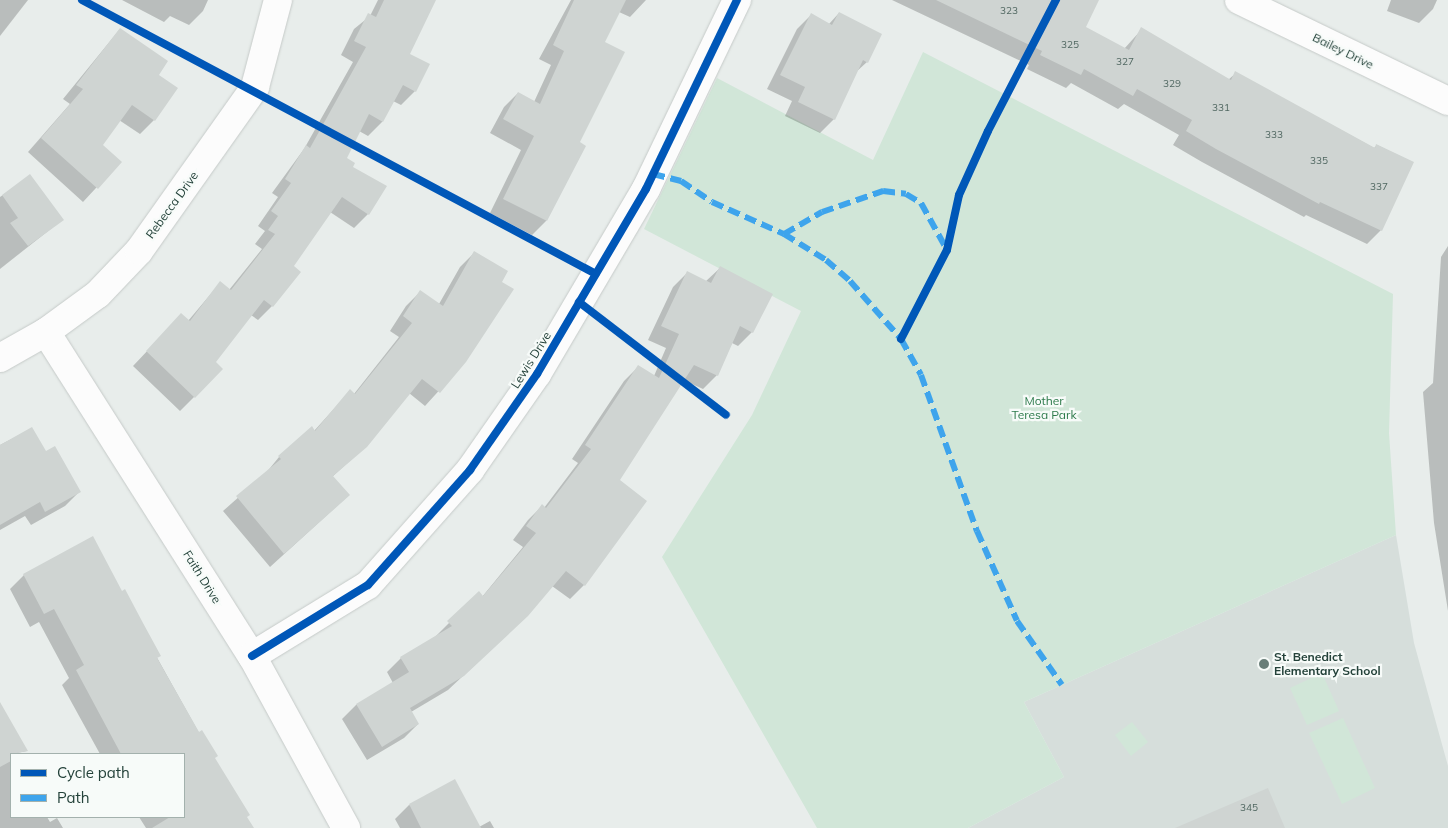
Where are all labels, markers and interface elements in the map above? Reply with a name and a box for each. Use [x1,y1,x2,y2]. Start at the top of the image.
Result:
house number: 323 [1000,5,1018,17]
street label: Bailey Drive [1310,30,1376,72]
house number: 325 [1061,39,1079,51]
house number: 327 [1116,56,1134,68]
house number: 329 [1163,78,1181,90]
house number: 331 [1212,102,1230,114]
house number: 333 [1265,129,1283,141]
house number: 335 [1310,155,1328,167]
street label: Rebecca Drive [143,169,201,241]
house number: 337 [1370,181,1388,193]
street label: Lewis Drive [508,329,554,391]
park label: Mother Teresa Park [1011,394,1077,422]
street label: Faith Drive [180,548,224,606]
place label: St. Benedict Elementary School [1274,650,1381,678]
marker: St. Benedict Elementary School [1258,658,1270,670]
legend [10,753,185,818]
text: Cycle path [57,763,130,782]
text: Path [57,788,89,807]
house number: 345 [1240,802,1258,814]

